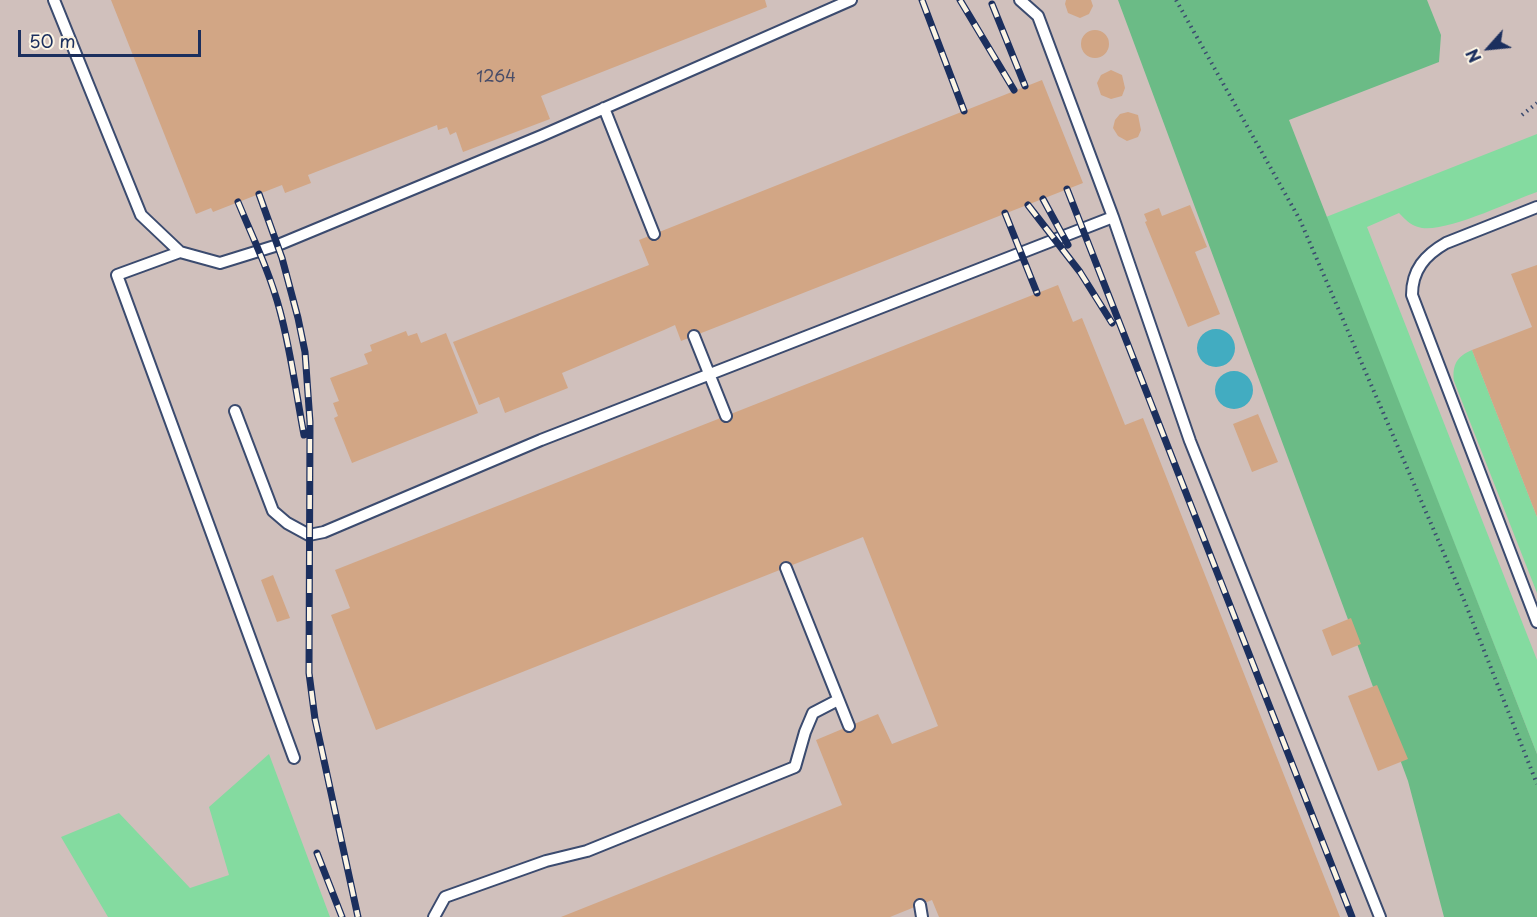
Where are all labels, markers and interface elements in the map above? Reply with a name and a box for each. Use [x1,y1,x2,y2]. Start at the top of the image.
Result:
scale bar [21,18,204,56]
north arrow [1459,18,1519,78]
text: 50 m [29,27,76,54]
text: N [1459,45,1487,67]
house number: 1264 [476,68,516,88]

